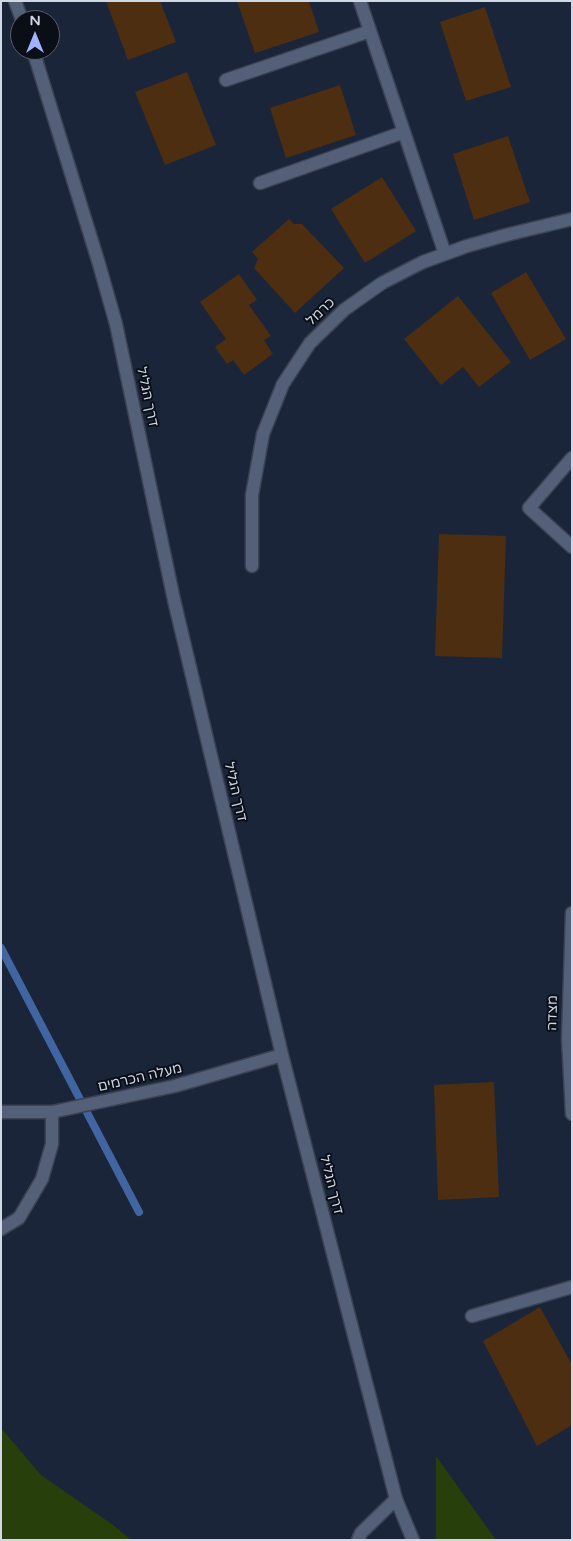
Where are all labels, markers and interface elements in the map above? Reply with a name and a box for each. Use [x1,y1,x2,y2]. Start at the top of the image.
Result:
north arrow [10,10,60,60]
text: N [29,12,41,29]
street label: כרמל [303,294,339,330]
street label: דרך הגליל [132,366,162,428]
street label: דרך הגליל [220,761,250,823]
street label: מצדה [544,995,562,1031]
street label: מעלה הכרמים [96,1060,184,1096]
street label: דרך הגליל [316,1154,346,1216]

